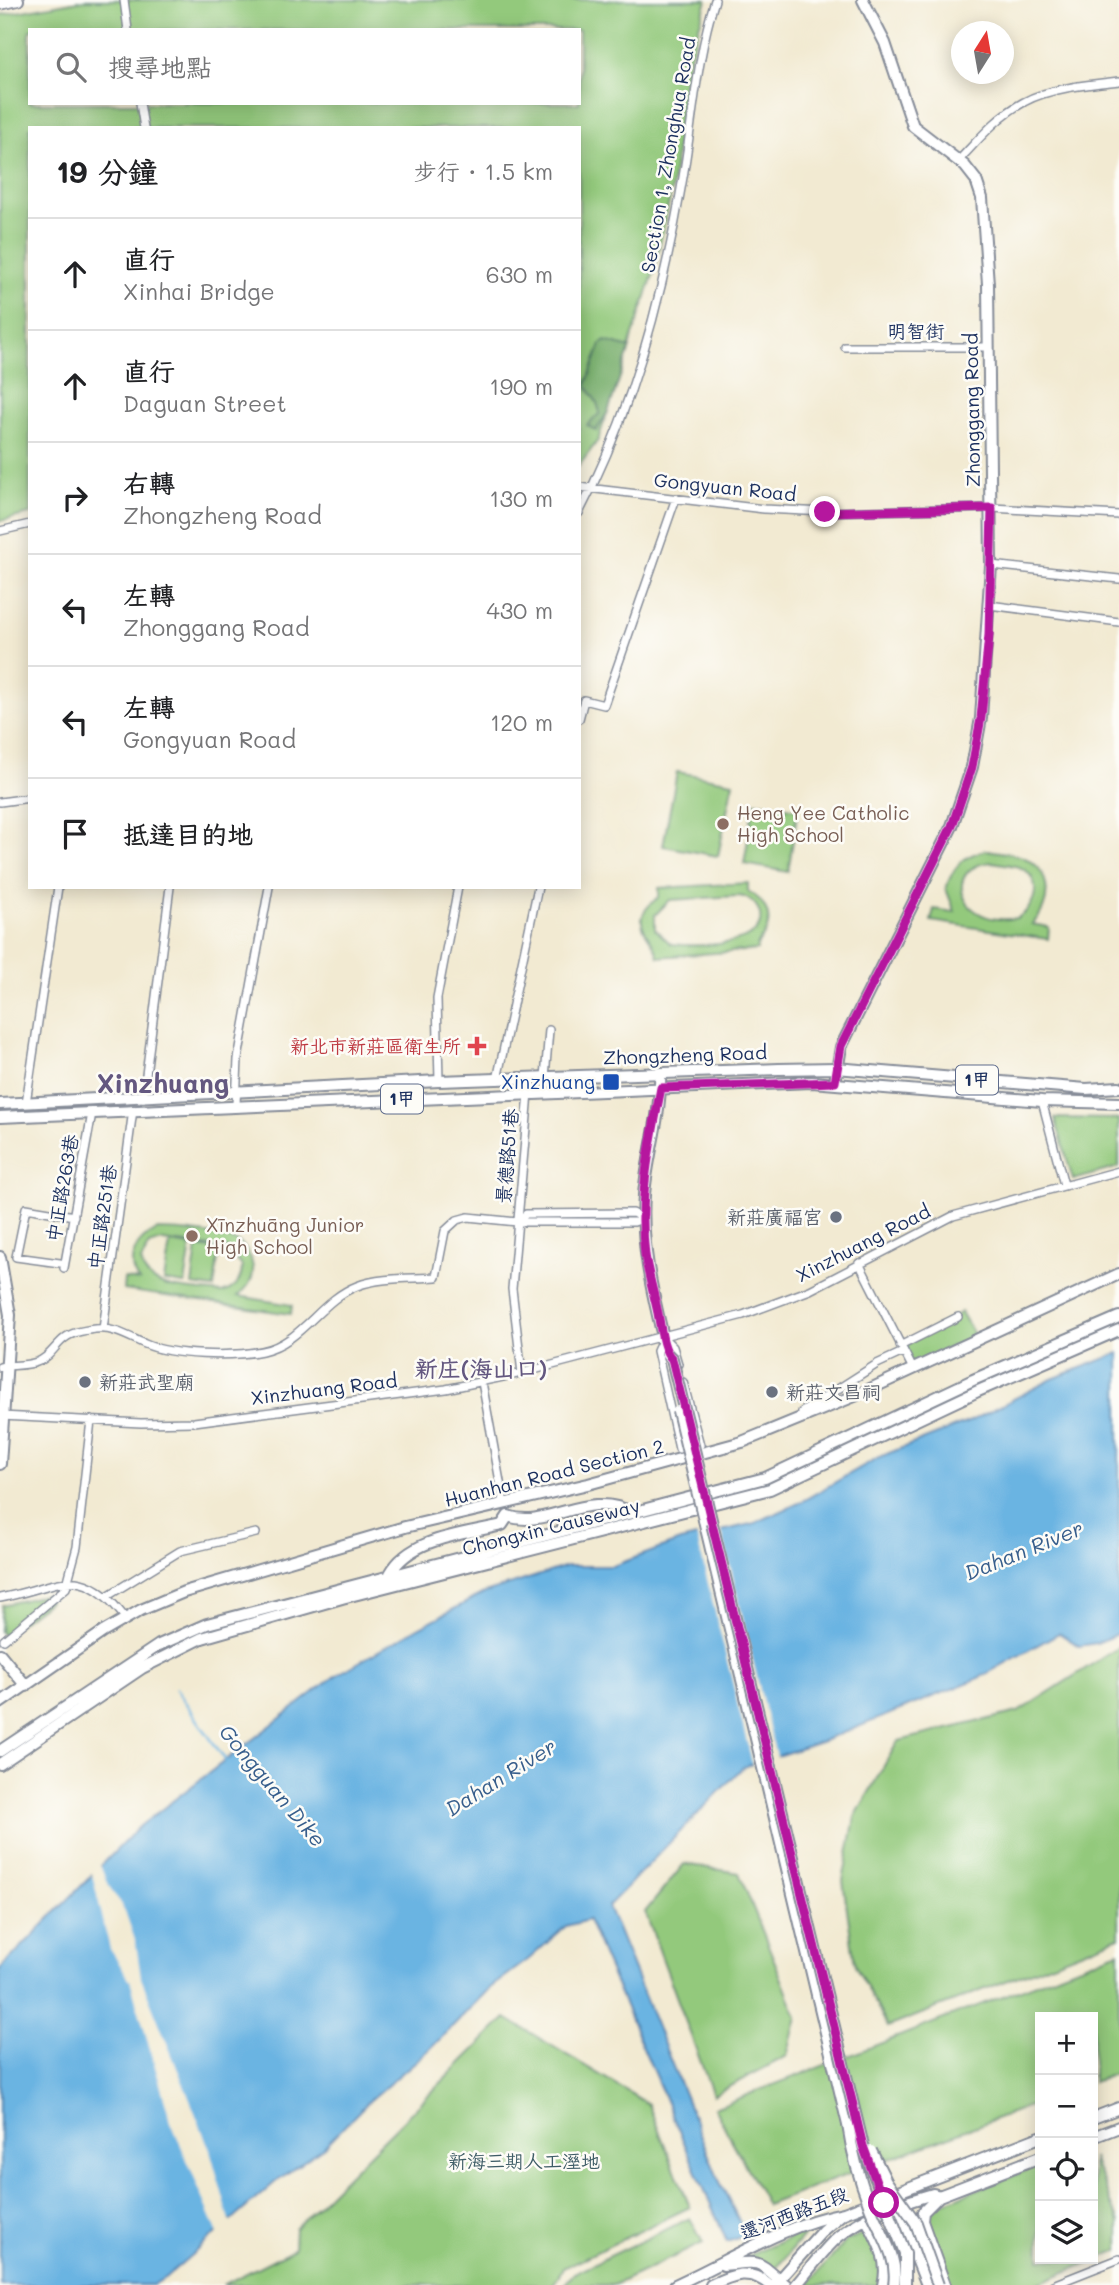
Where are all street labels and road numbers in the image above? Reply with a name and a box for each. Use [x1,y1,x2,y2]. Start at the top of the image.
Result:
street label: Section 1, Zhonghua Road [634,35,701,275]
street label: 明智街 [887,318,945,343]
street label: Zhonggang Road [958,333,985,487]
street label: Gongyuan Road [653,467,797,506]
street label: Zhongzheng Road [602,1039,768,1070]
road number: 1甲 [956,1065,998,1094]
road number: 1甲 [381,1084,423,1114]
street label: 景德路51巷 [490,1107,523,1205]
street label: 中正路263巷 [40,1132,83,1244]
street label: 中正路251巷 [82,1163,121,1271]
street label: Xinzhuang Road [791,1198,934,1287]
street label: Xinzhuang Road [249,1367,399,1410]
street label: Huanhan Road Section 2 [442,1433,666,1512]
street label: Chongxin Causeway [459,1492,642,1561]
street label: 還河西路五段 [736,2180,852,2245]

